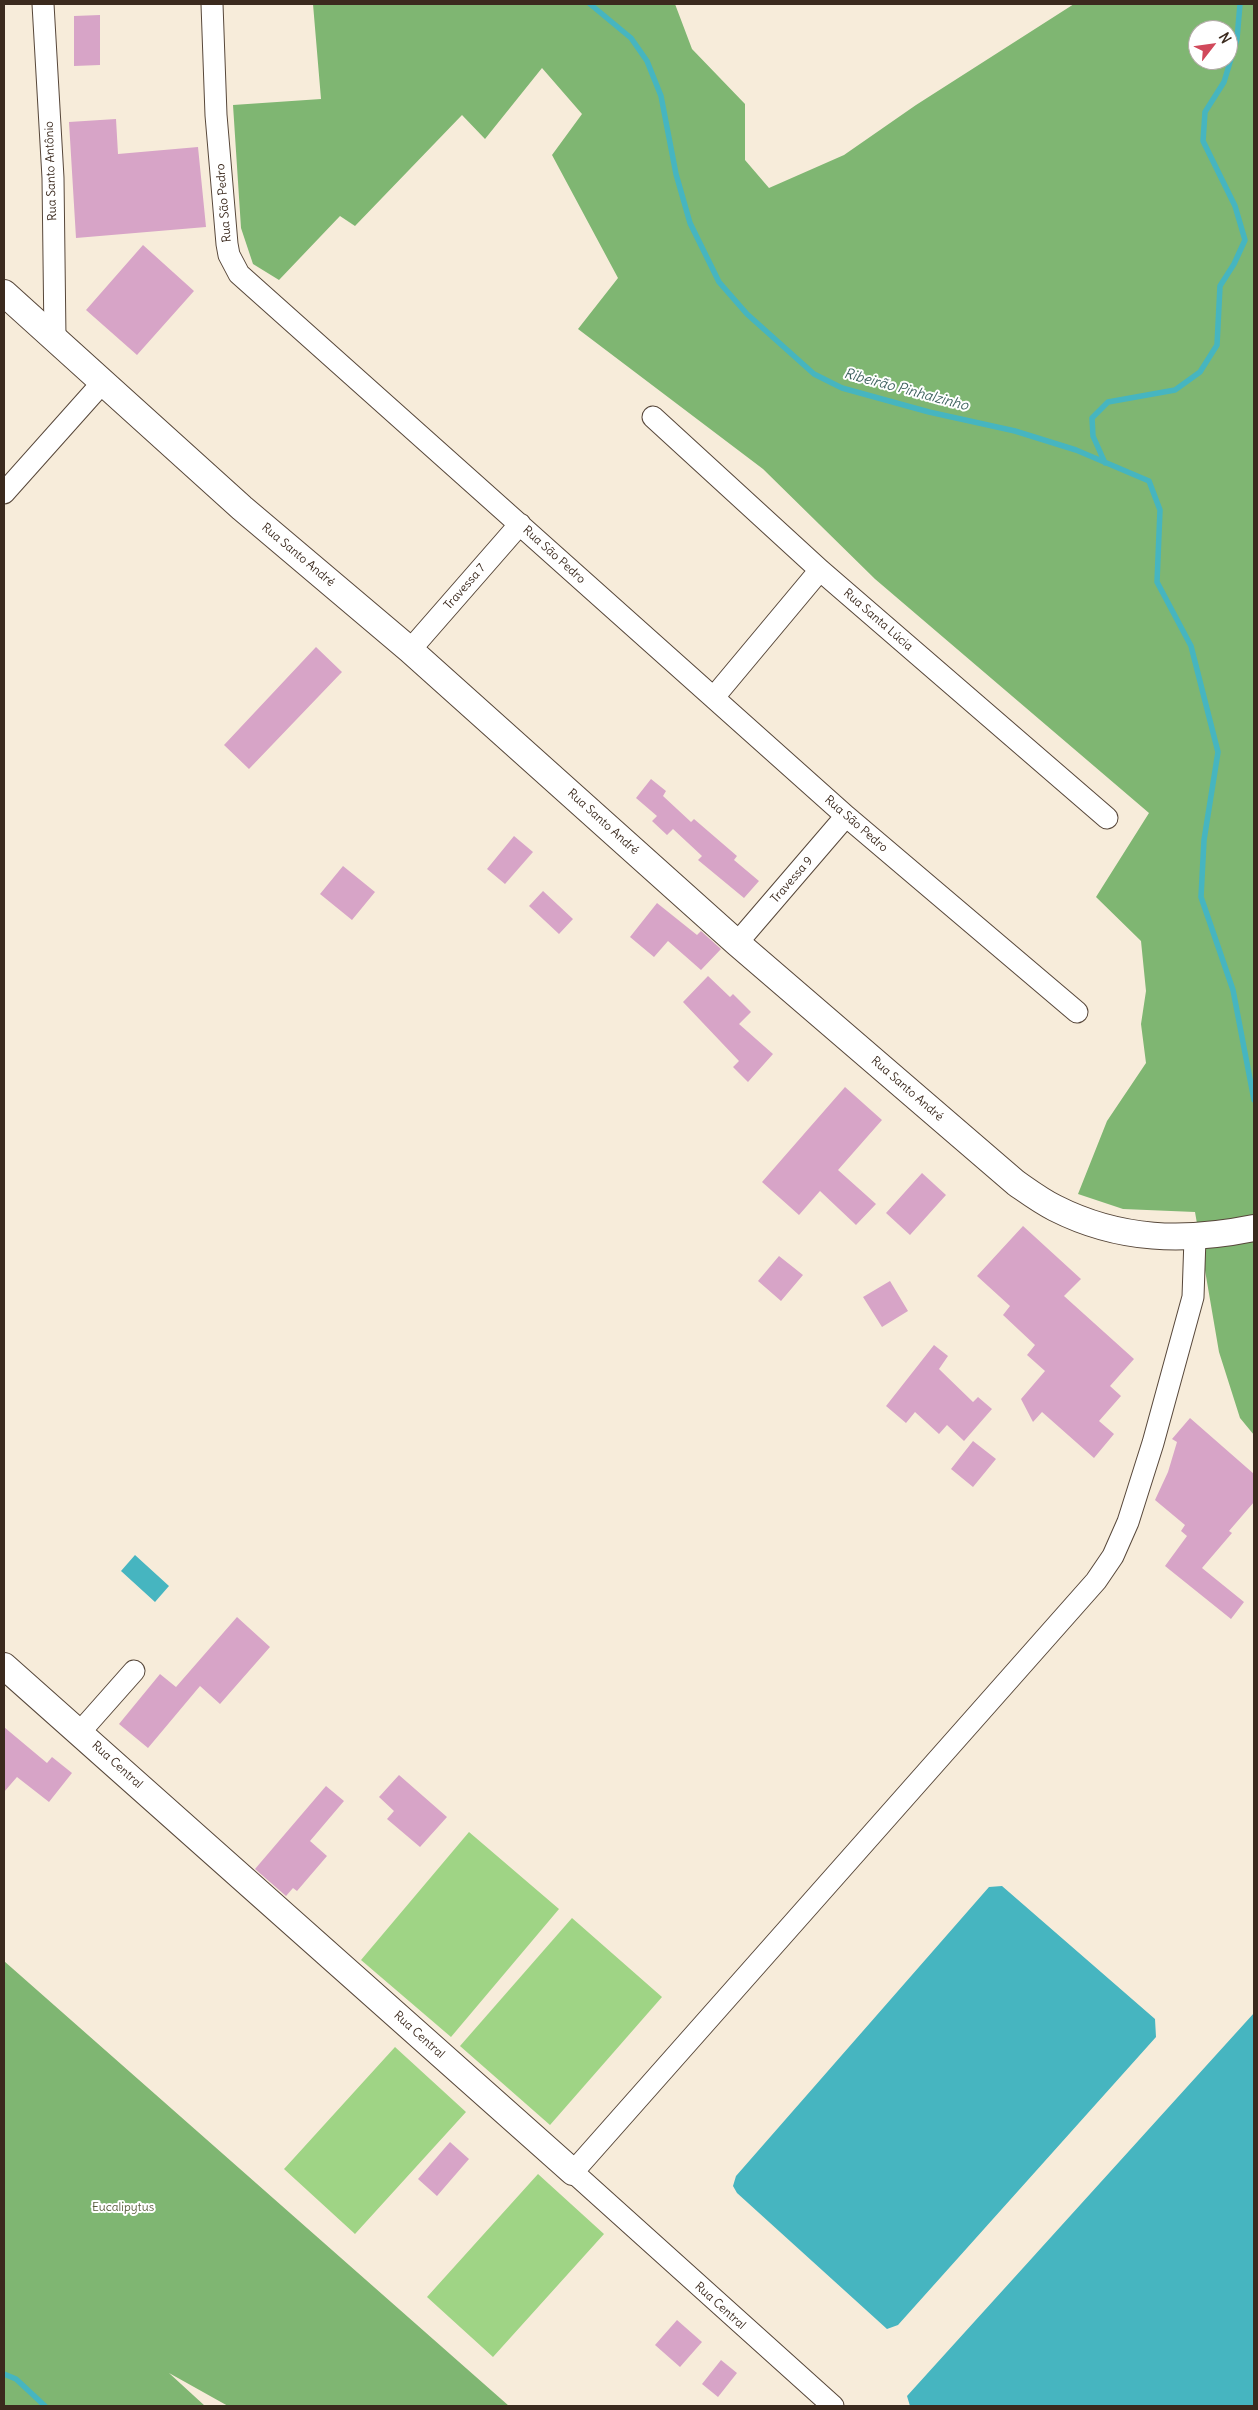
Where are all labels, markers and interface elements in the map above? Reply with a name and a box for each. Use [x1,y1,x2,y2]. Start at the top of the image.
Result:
north arrow [1188,20,1238,70]
text: N [1215,29,1235,47]
street label: Rua Santo Antônio [42,121,60,221]
street label: Rua São Pedro [213,163,235,243]
water label: Ribeirão Pinhalzinho [842,365,970,415]
street label: Rua Santo André [259,520,337,590]
street label: Rua São Pedro [520,523,588,587]
street label: Travessa 7 [441,561,489,613]
street label: Rua Santa Lúcia [840,586,916,654]
street label: Rua Santo André [564,786,642,858]
street label: Rua São Pedro [821,793,891,855]
street label: Travessa 9 [768,854,816,906]
street label: Rua Santo André [868,1054,946,1124]
street label: Rua Central [89,1738,145,1792]
street label: Rua Central [391,2008,447,2062]
park label: Eucalipytus [92,2201,154,2215]
street label: Rua Central [692,2279,748,2333]

